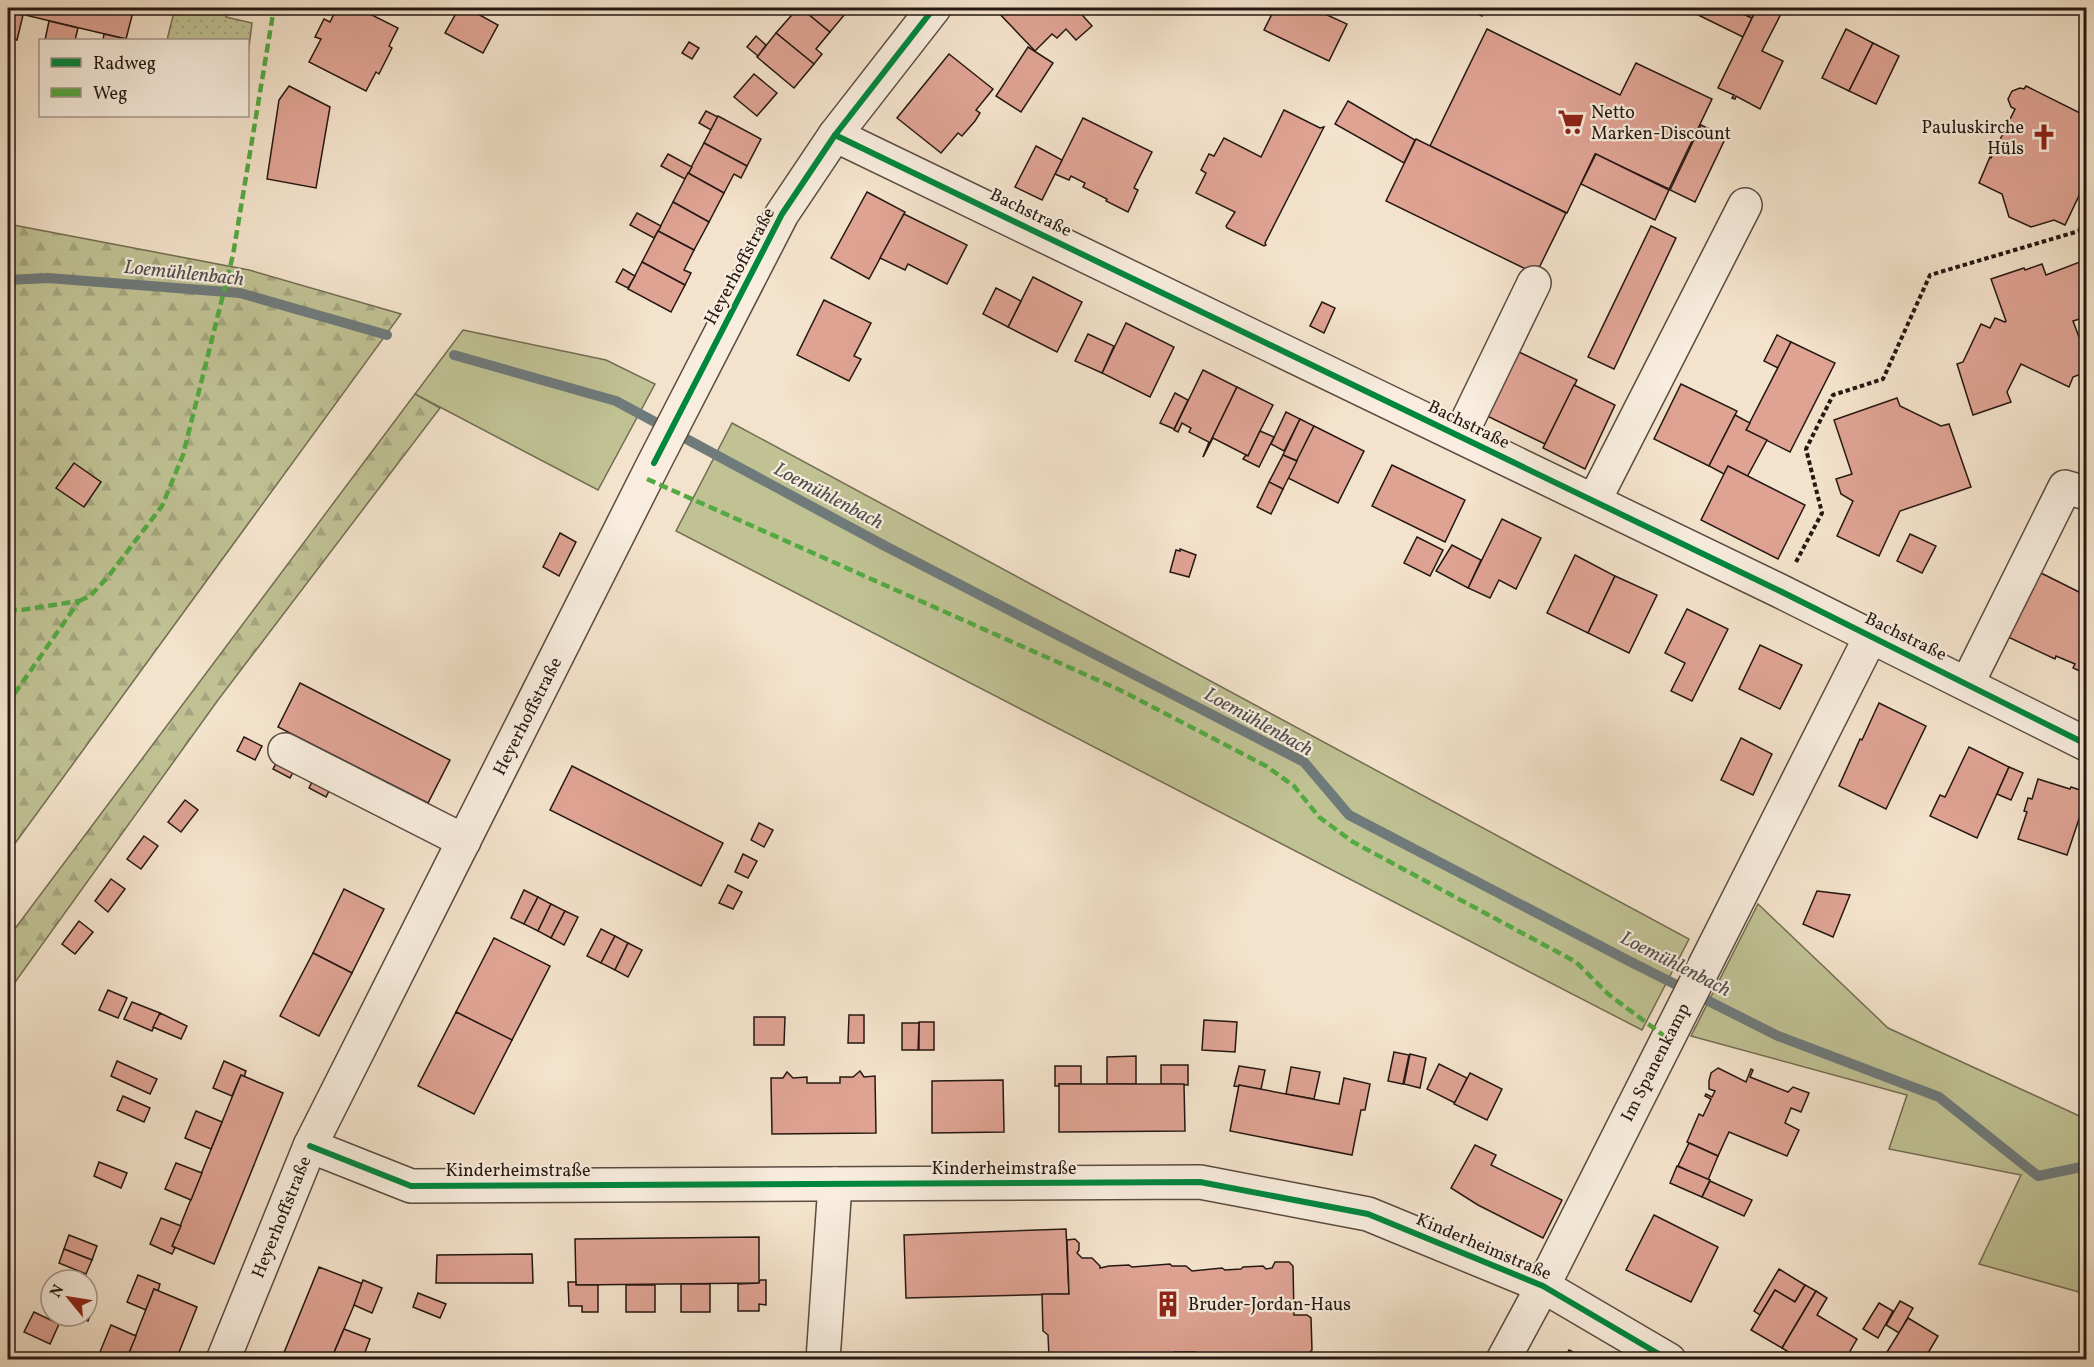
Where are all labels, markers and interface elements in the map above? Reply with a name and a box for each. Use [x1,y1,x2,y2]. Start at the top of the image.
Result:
legend [39,39,249,117]
text: Radweg [93,52,156,77]
text: Weg [93,82,127,107]
place label: Netto Marken-Discount [1591,101,1731,147]
supermarket icon: Netto Marken-Discount [1556,107,1586,137]
place label: Pauluskirche Hüls [1922,116,2024,162]
church icon: Pauluskirche Hüls [2029,122,2059,152]
street label: Bachstraße [985,183,1076,244]
street label: Heyerhoffstraße [699,204,782,330]
water label: Loemühlenbach [122,254,245,294]
street label: Bachstraße [1423,395,1514,456]
water label: Loemühlenbach [768,456,888,538]
street label: Bachstraße [1860,607,1951,668]
street label: Heyerhoffstraße [488,653,569,780]
water label: Loemühlenbach [1198,681,1318,764]
water label: Loemühlenbach [1615,925,1735,1005]
street label: Im Spanenkamp [1616,999,1697,1126]
street label: Heyerhoffstraße [247,1153,318,1282]
street label: Kinderheimstraße [931,1157,1077,1182]
street label: Kinderheimstraße [445,1159,591,1184]
street label: Kinderheimstraße [1412,1208,1555,1287]
north arrow [39,1268,99,1328]
text: N [45,1281,70,1302]
building icon: Bruder-Jordan-Haus [1153,1289,1183,1319]
place label: Bruder-Jordan-Haus [1188,1293,1351,1318]

